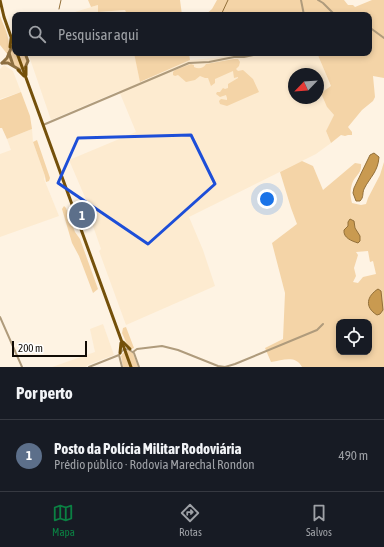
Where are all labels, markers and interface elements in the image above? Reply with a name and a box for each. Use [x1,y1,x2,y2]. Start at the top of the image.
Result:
search box [12,12,372,56]
icon: search [26,23,48,45]
text: Pesquisar aqui [58,26,139,43]
north arrow [288,68,324,104]
your location [257,189,277,209]
pin: 1 [69,200,95,230]
map controls [336,319,372,355]
button: locate [336,319,372,355]
scale bar [12,339,87,358]
text: 200 m [18,342,43,354]
text: Por perto [16,383,73,403]
text: Posto da Polícia Militar Rodoviária [54,440,241,457]
text: 1 [26,448,32,463]
text: 490 m [339,448,368,463]
text: Prédio público · Rodovia Marechal Rondon [54,457,255,472]
tab: Mapa [52,502,75,538]
tab: Rotas [179,502,202,538]
tab: Salvos [306,502,332,538]

